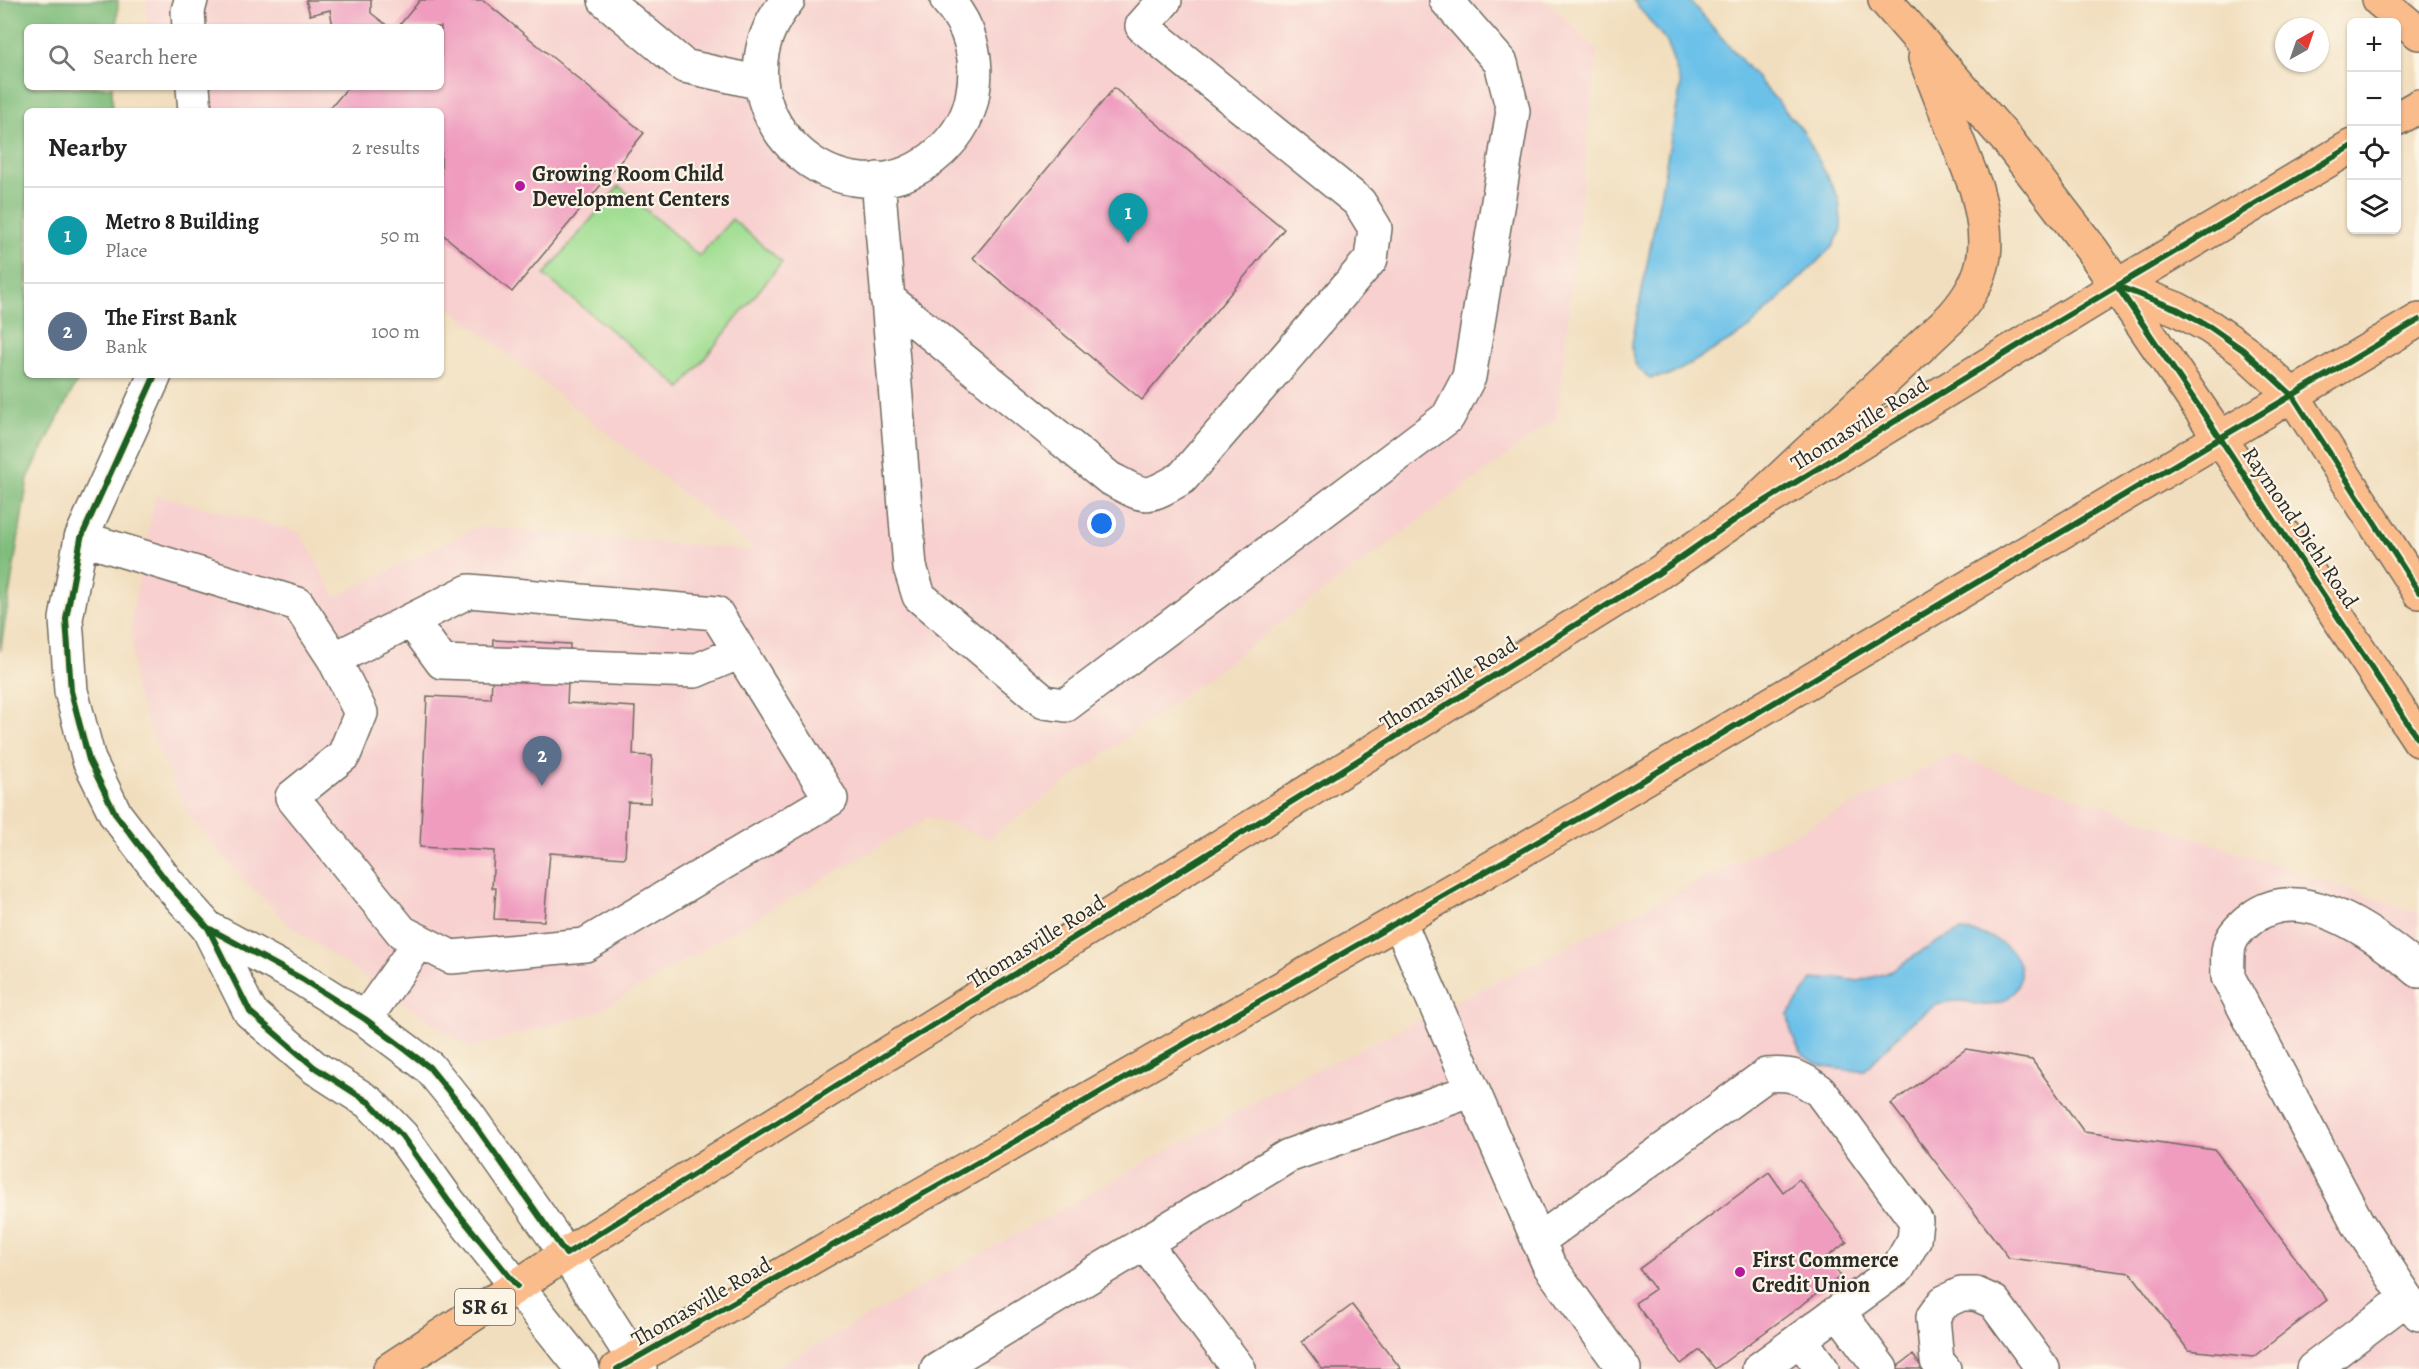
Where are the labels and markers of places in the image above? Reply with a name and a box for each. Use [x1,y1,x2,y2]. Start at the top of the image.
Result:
place label: Growing Room Child Development Centers [532,159,730,214]
marker: Growing Room Child Development Centers [513,179,527,193]
pin: 1 [1108,194,1148,243]
pin: 2 [522,736,562,786]
place label: First Commerce Credit Union [1752,1245,1899,1300]
marker: First Commerce Credit Union [1733,1265,1747,1279]

